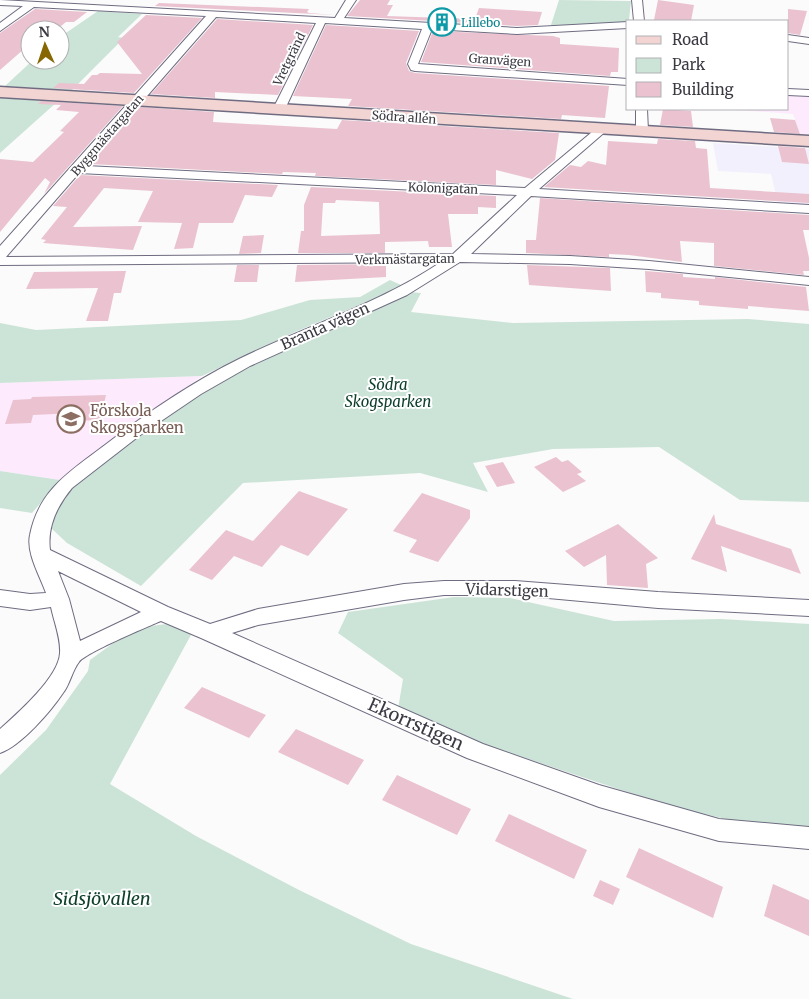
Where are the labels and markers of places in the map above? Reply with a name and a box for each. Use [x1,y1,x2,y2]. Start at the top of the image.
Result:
building icon: Lillebo [427,7,457,37]
place label: Lillebo [461,15,500,30]
place label: Förskola Skogsparken [90,401,184,437]
school or university icon: Förskola Skogsparken [56,404,86,434]

